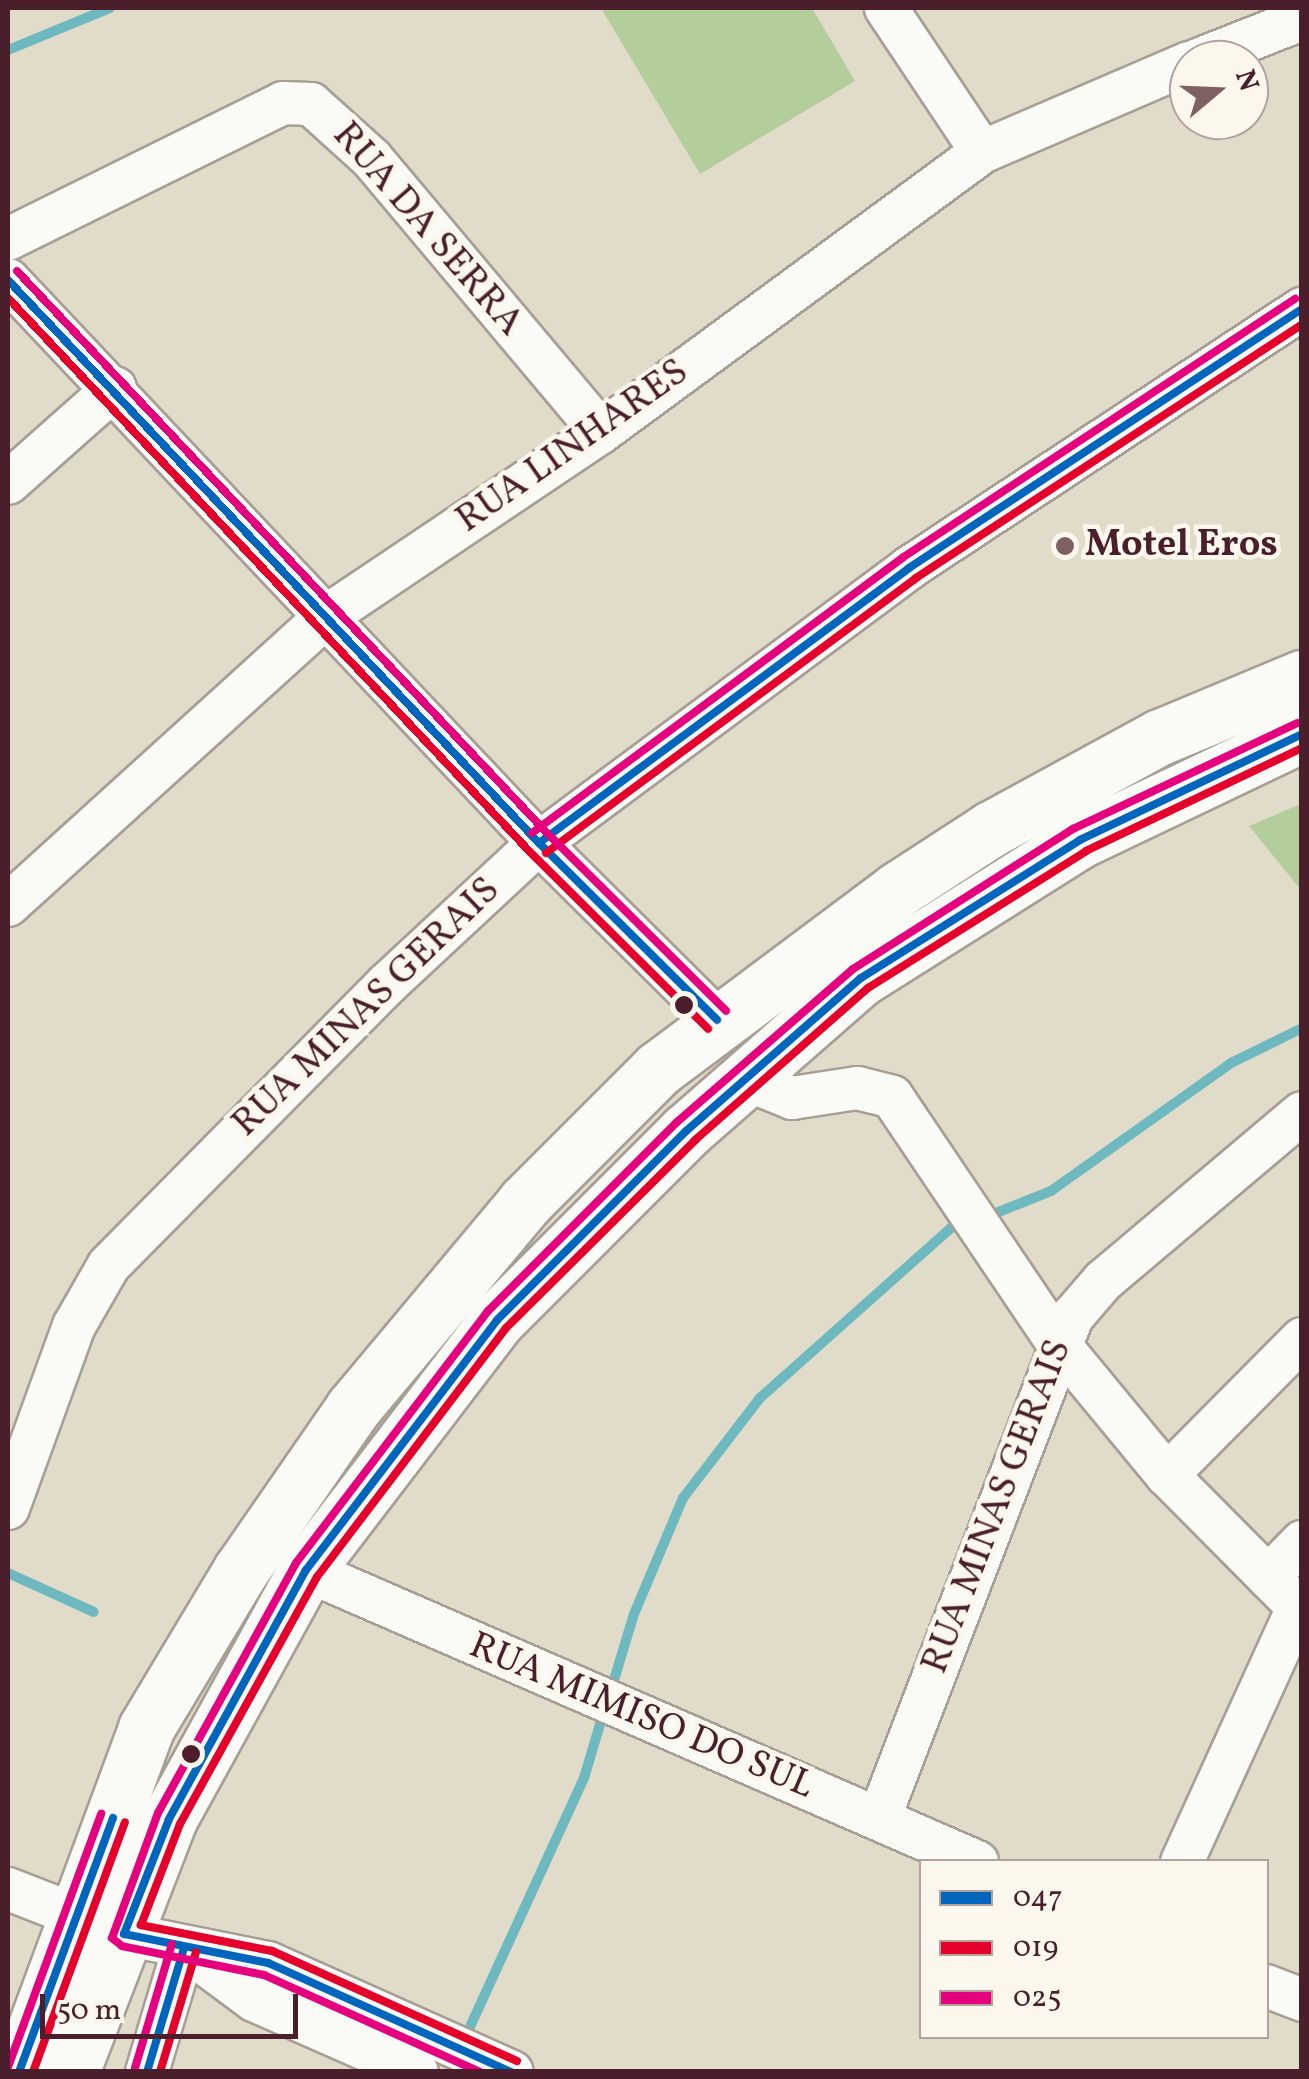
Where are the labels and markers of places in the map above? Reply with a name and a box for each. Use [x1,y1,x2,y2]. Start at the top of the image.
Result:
place label: Motel Eros [1085,523,1278,569]
marker: Motel Eros [1054,535,1076,557]
unlabelled marker [674,995,694,1015]
unlabelled marker [181,1744,201,1764]

